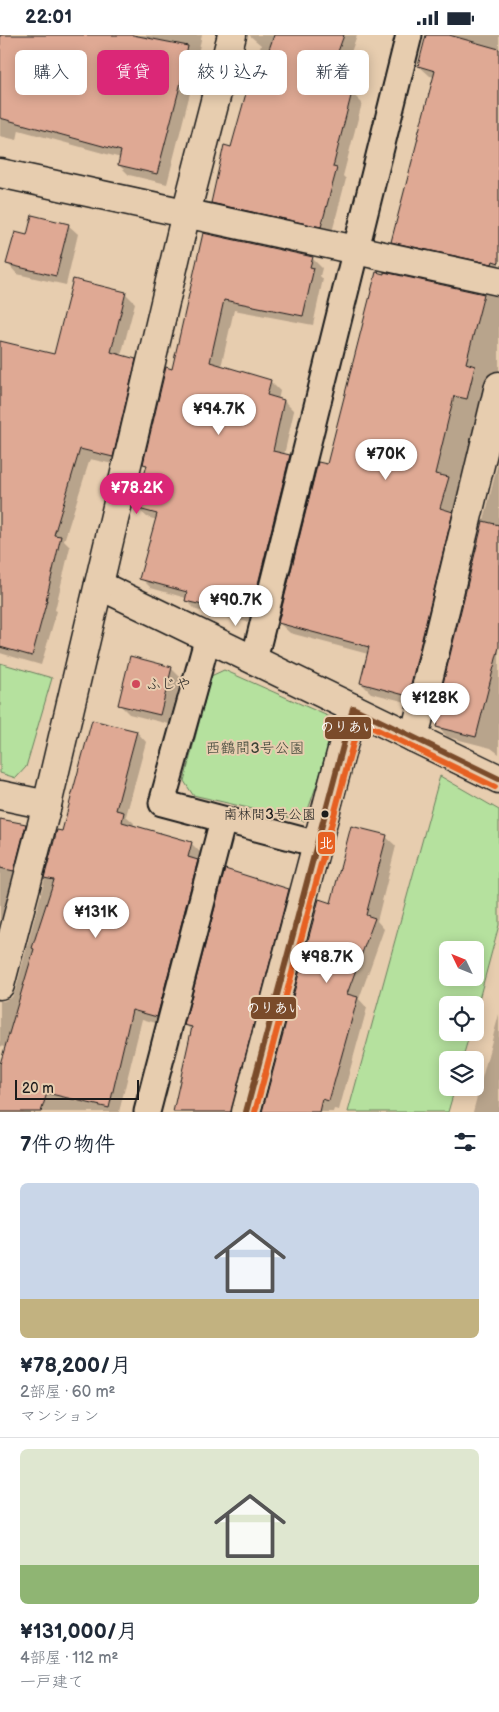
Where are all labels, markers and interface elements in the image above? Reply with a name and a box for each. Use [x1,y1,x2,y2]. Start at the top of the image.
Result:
text: 22:01 [25,6,72,29]
chip: 購入 [15,50,87,95]
chip: 賃貸 [97,50,169,95]
chip: 絞り込み [179,50,287,95]
chip: 新着 [297,50,369,95]
pin: ¥94.7K [178,393,260,436]
text: ¥94.7K [193,400,245,419]
pin: ¥70K [356,439,416,481]
text: ¥70K [366,445,406,464]
pin: ¥78.2K [96,473,178,515]
text: ¥78.2K [111,479,163,498]
pin: ¥90.7K [195,585,277,627]
text: ¥90.7K [210,591,262,610]
place label: ふじや [146,675,191,694]
marker: ふじや [130,678,142,690]
pin: ¥128K [400,683,470,725]
text: ¥128K [412,689,458,708]
line badge: のりあい [324,716,372,740]
text: のりあい [320,719,376,736]
park label: 西鶴間3号公園 [205,739,305,758]
place label: 南林間3号公園 [223,806,316,823]
marker: 南林間3号公園 [320,809,330,819]
line badge: 北 [317,831,336,855]
text: 北 [319,835,333,852]
pin: ¥131K [61,897,131,939]
text: ¥131K [74,903,118,922]
pin: ¥98.7K [286,941,368,984]
north arrow [439,941,484,986]
map controls [439,941,484,1096]
text: ¥98.7K [301,948,353,967]
line badge: のりあい [250,996,297,1020]
button: locate [439,996,484,1041]
text: のりあい [246,1000,302,1017]
button: layers [439,1051,484,1096]
scale bar [15,1077,139,1100]
text: 20 m [22,1080,54,1097]
icon: filters [451,1128,479,1156]
text: 7件の物件 [20,1132,116,1157]
icon: home [205,1216,295,1306]
text: ¥78,200/月 [20,1353,131,1378]
text: 2部屋 · 60 m² [20,1383,116,1402]
text: マンション [20,1407,99,1426]
icon: home [205,1481,295,1571]
text: ¥131,000/月 [20,1619,138,1644]
text: 4部屋 · 112 m² [20,1649,118,1668]
text: 一戸建て [20,1673,84,1692]

